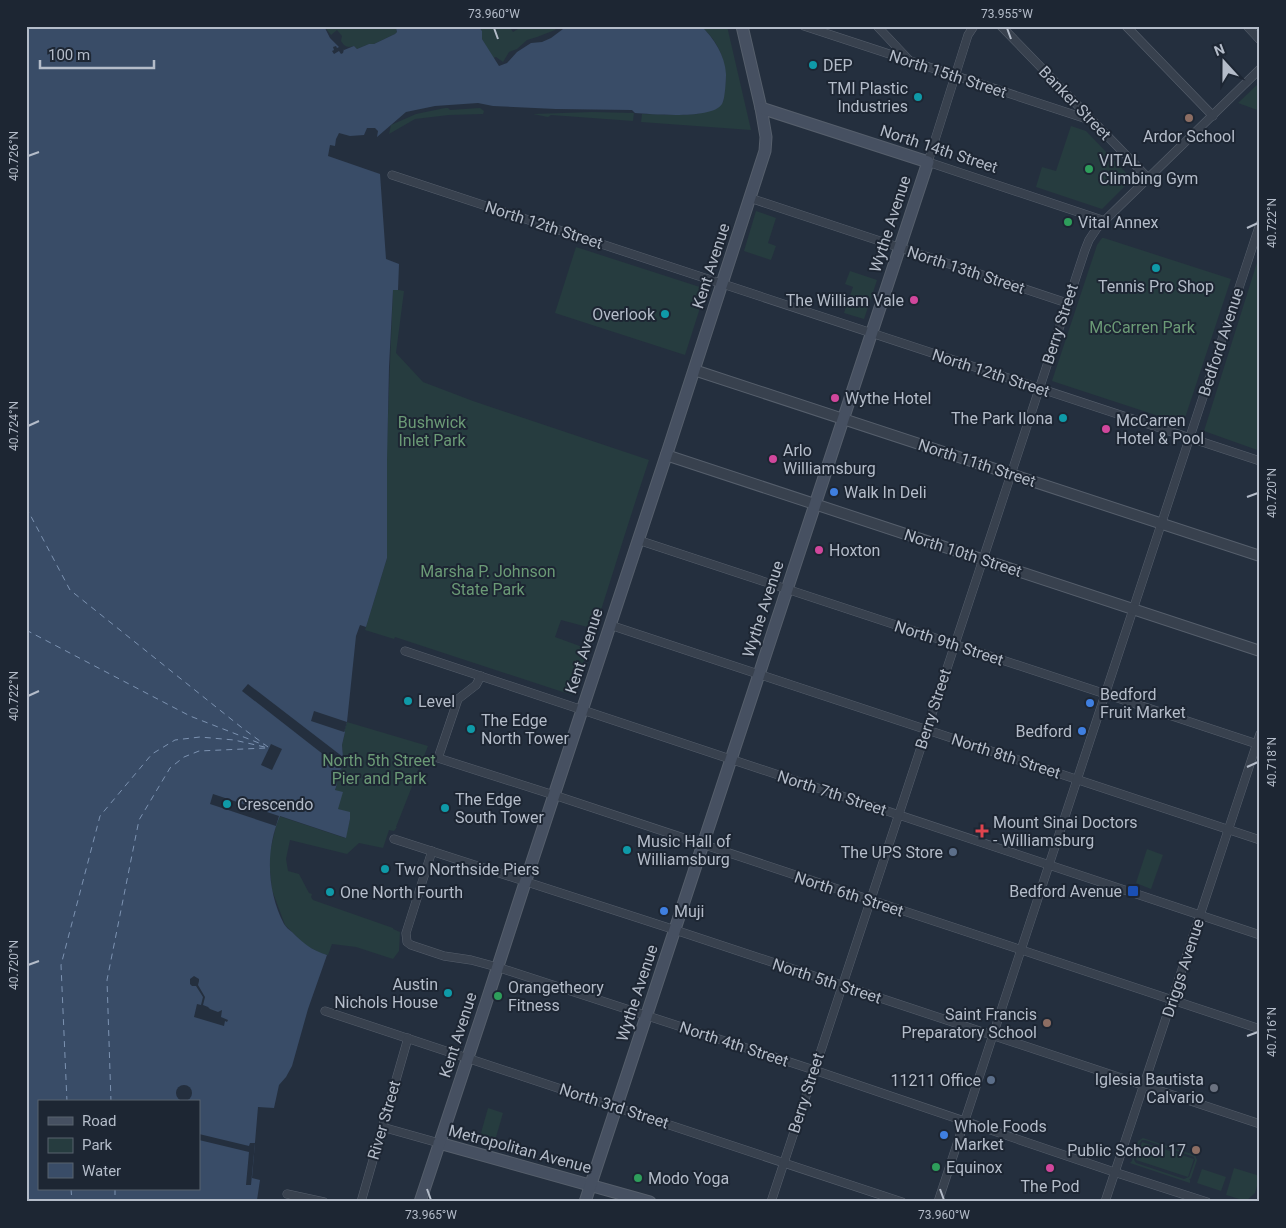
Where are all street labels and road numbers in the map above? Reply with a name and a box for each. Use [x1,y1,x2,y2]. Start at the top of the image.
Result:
street label: North 15th Street [887,46,1009,102]
street label: Banker Street [1035,62,1115,144]
street label: North 14th Street [878,121,1000,177]
street label: Wythe Avenue [865,173,915,275]
street label: North 12th Street [483,197,605,253]
street label: Kent Avenue [688,221,734,311]
street label: North 13th Street [905,242,1027,298]
street label: Berry Street [1038,282,1082,366]
street label: Bedford Avenue [1195,285,1247,399]
street label: North 12th Street [930,345,1052,401]
street label: North 11th Street [916,435,1038,491]
street label: North 10th Street [902,525,1024,581]
street label: Wythe Avenue [738,558,788,660]
street label: Kent Avenue [561,606,607,696]
street label: North 9th Street [892,616,1006,670]
street label: Berry Street [911,667,955,751]
street label: North 8th Street [949,729,1063,783]
street label: North 7th Street [775,766,889,820]
street label: North 6th Street [792,867,906,921]
street label: Driggs Avenue [1158,916,1208,1020]
street label: Wythe Avenue [612,942,662,1044]
street label: North 5th Street [770,954,884,1008]
street label: Kent Avenue [435,990,481,1080]
street label: North 4th Street [677,1017,791,1071]
street label: Berry Street [784,1051,828,1135]
street label: River Street [364,1078,404,1162]
street label: North 3rd Street [557,1079,671,1133]
street label: Metropolitan Avenue [447,1121,593,1177]

